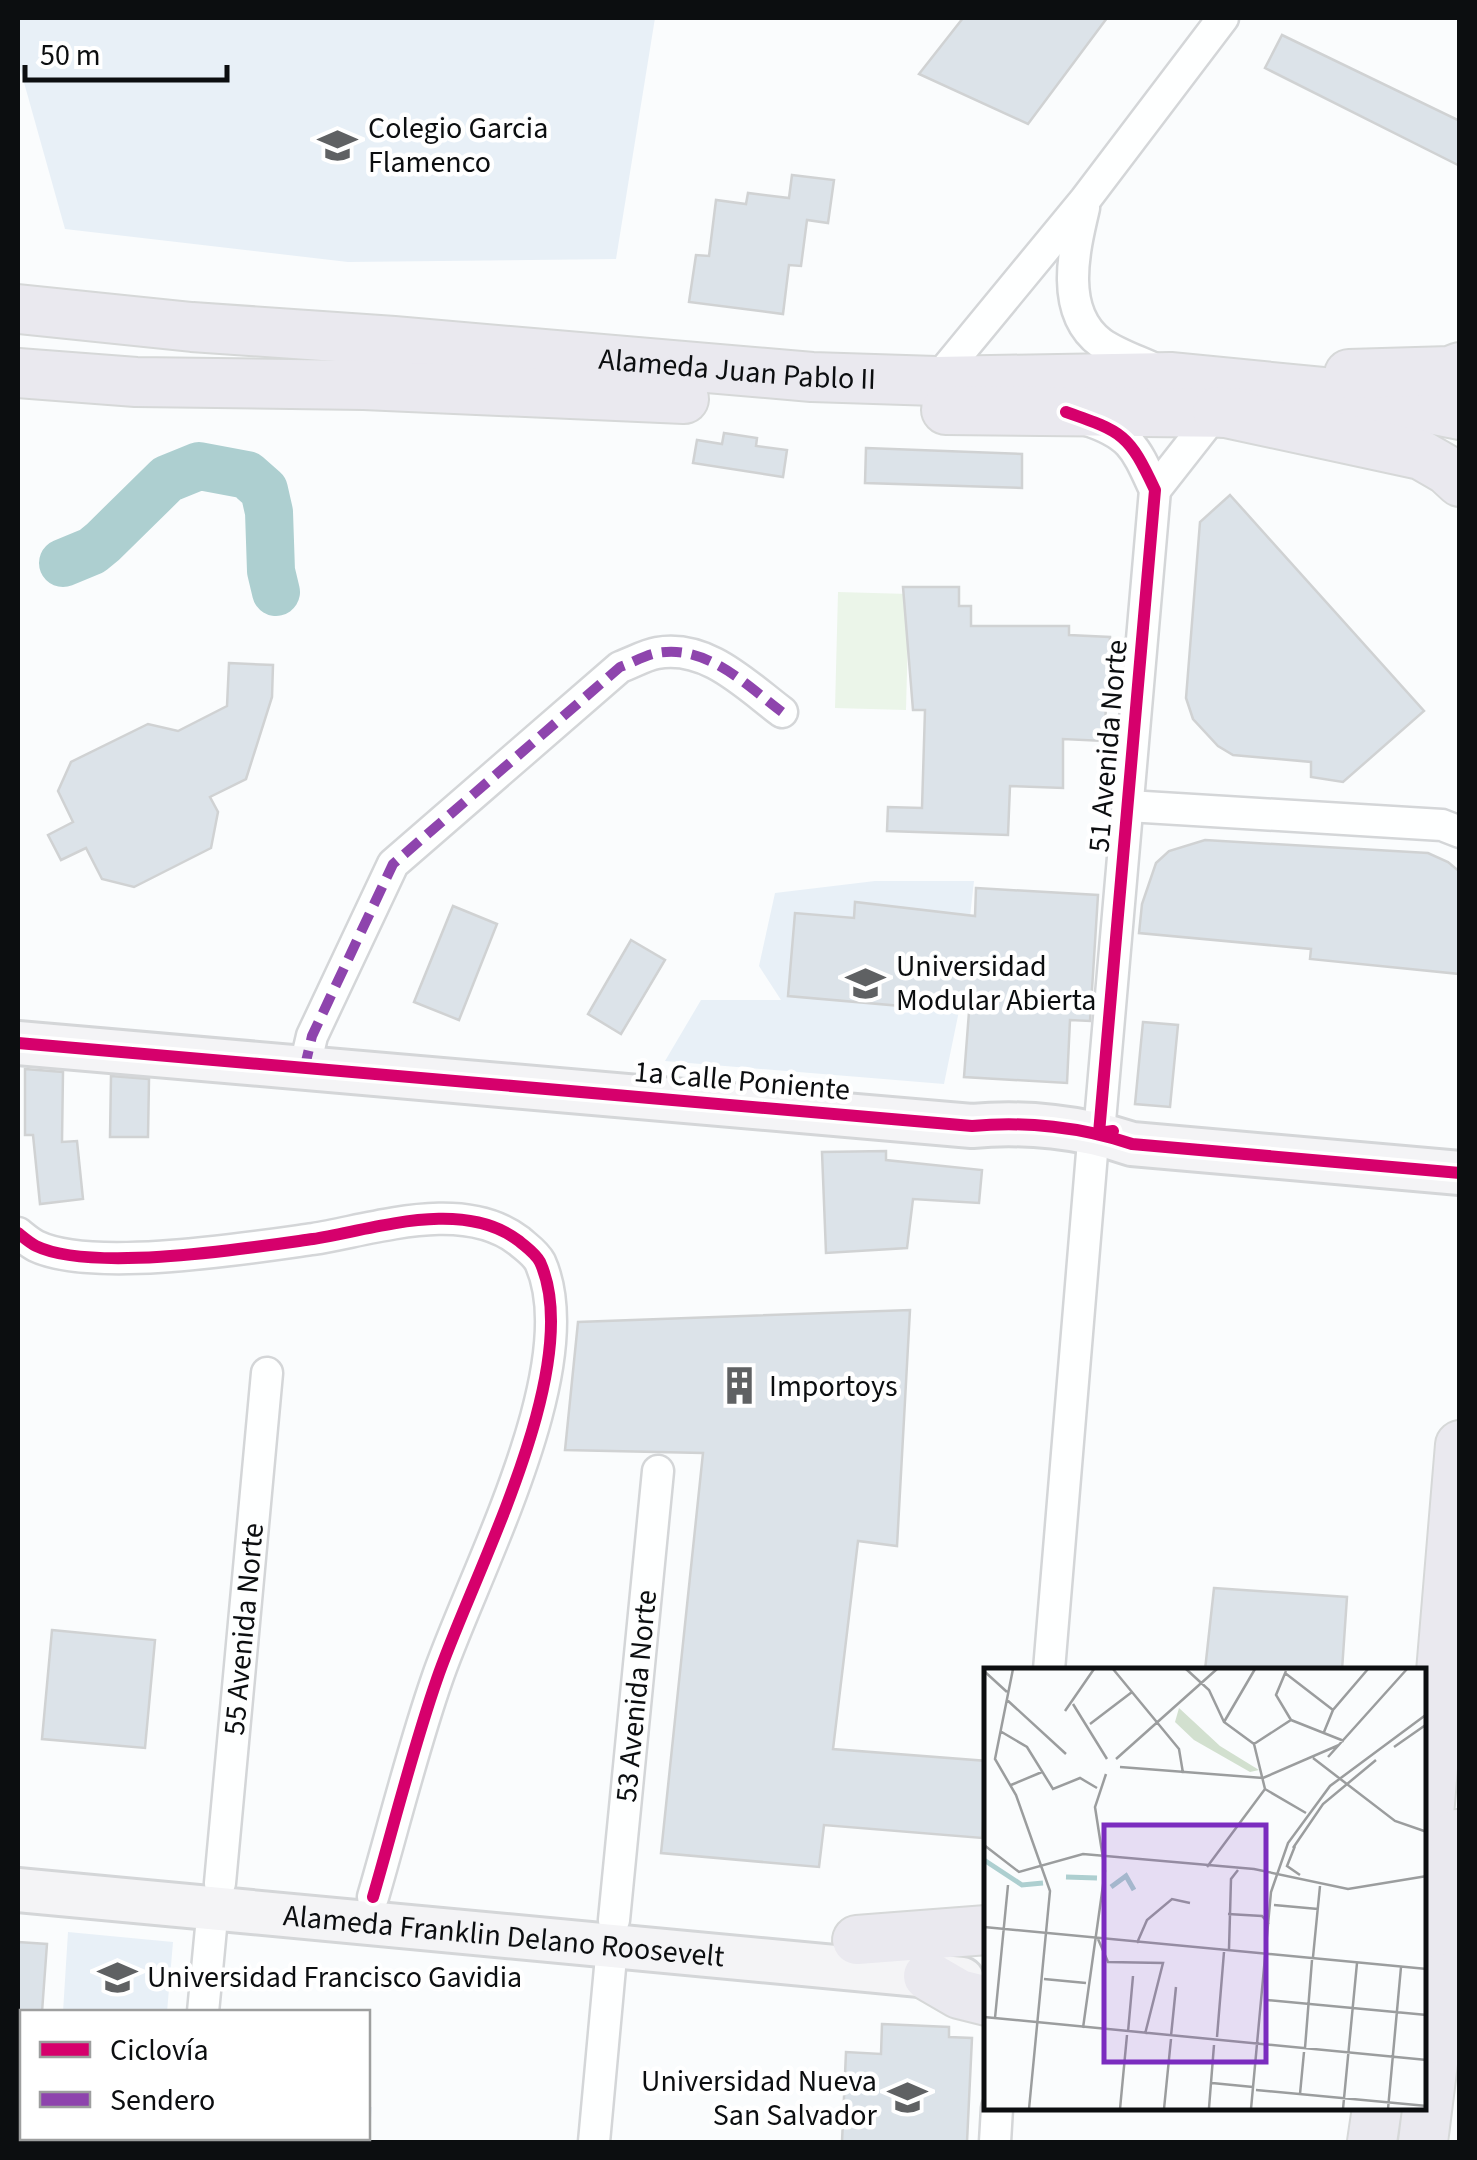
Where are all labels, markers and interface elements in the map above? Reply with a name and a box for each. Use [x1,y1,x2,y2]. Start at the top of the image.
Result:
scale bar [25,20,228,82]
text: 50 m [40,34,101,77]
place label: Colegio Garcia Flamenco [368,107,548,184]
school or university icon: Colegio Garcia Flamenco [317,124,359,166]
street label: Alameda Juan Pablo II [597,337,877,401]
street label: 51 Avenida Norte [1077,638,1139,854]
place label: Universidad Modular Abierta [896,945,1096,1022]
school or university icon: Universidad Modular Abierta [845,962,887,1004]
street label: 1a Calle Poniente [632,1050,852,1112]
building icon: Importoys [718,1365,760,1407]
place label: Importoys [769,1365,898,1408]
street label: 55 Avenida Norte [212,1521,275,1737]
street label: 53 Avenida Norte [604,1588,668,1804]
inset map [984,1668,1427,2110]
street label: Alameda Franklin Delano Roosevelt [281,1894,726,1978]
school or university icon: Universidad Francisco Gavidia [96,1956,138,1998]
place label: Universidad Francisco Gavidia [147,1956,522,1999]
legend [20,2010,370,2140]
text: Ciclovía [110,2029,209,2072]
place label: Universidad Nueva San Salvador [641,2060,878,2137]
school or university icon: Universidad Nueva San Salvador [886,2077,928,2119]
text: Sendero [110,2079,215,2122]

